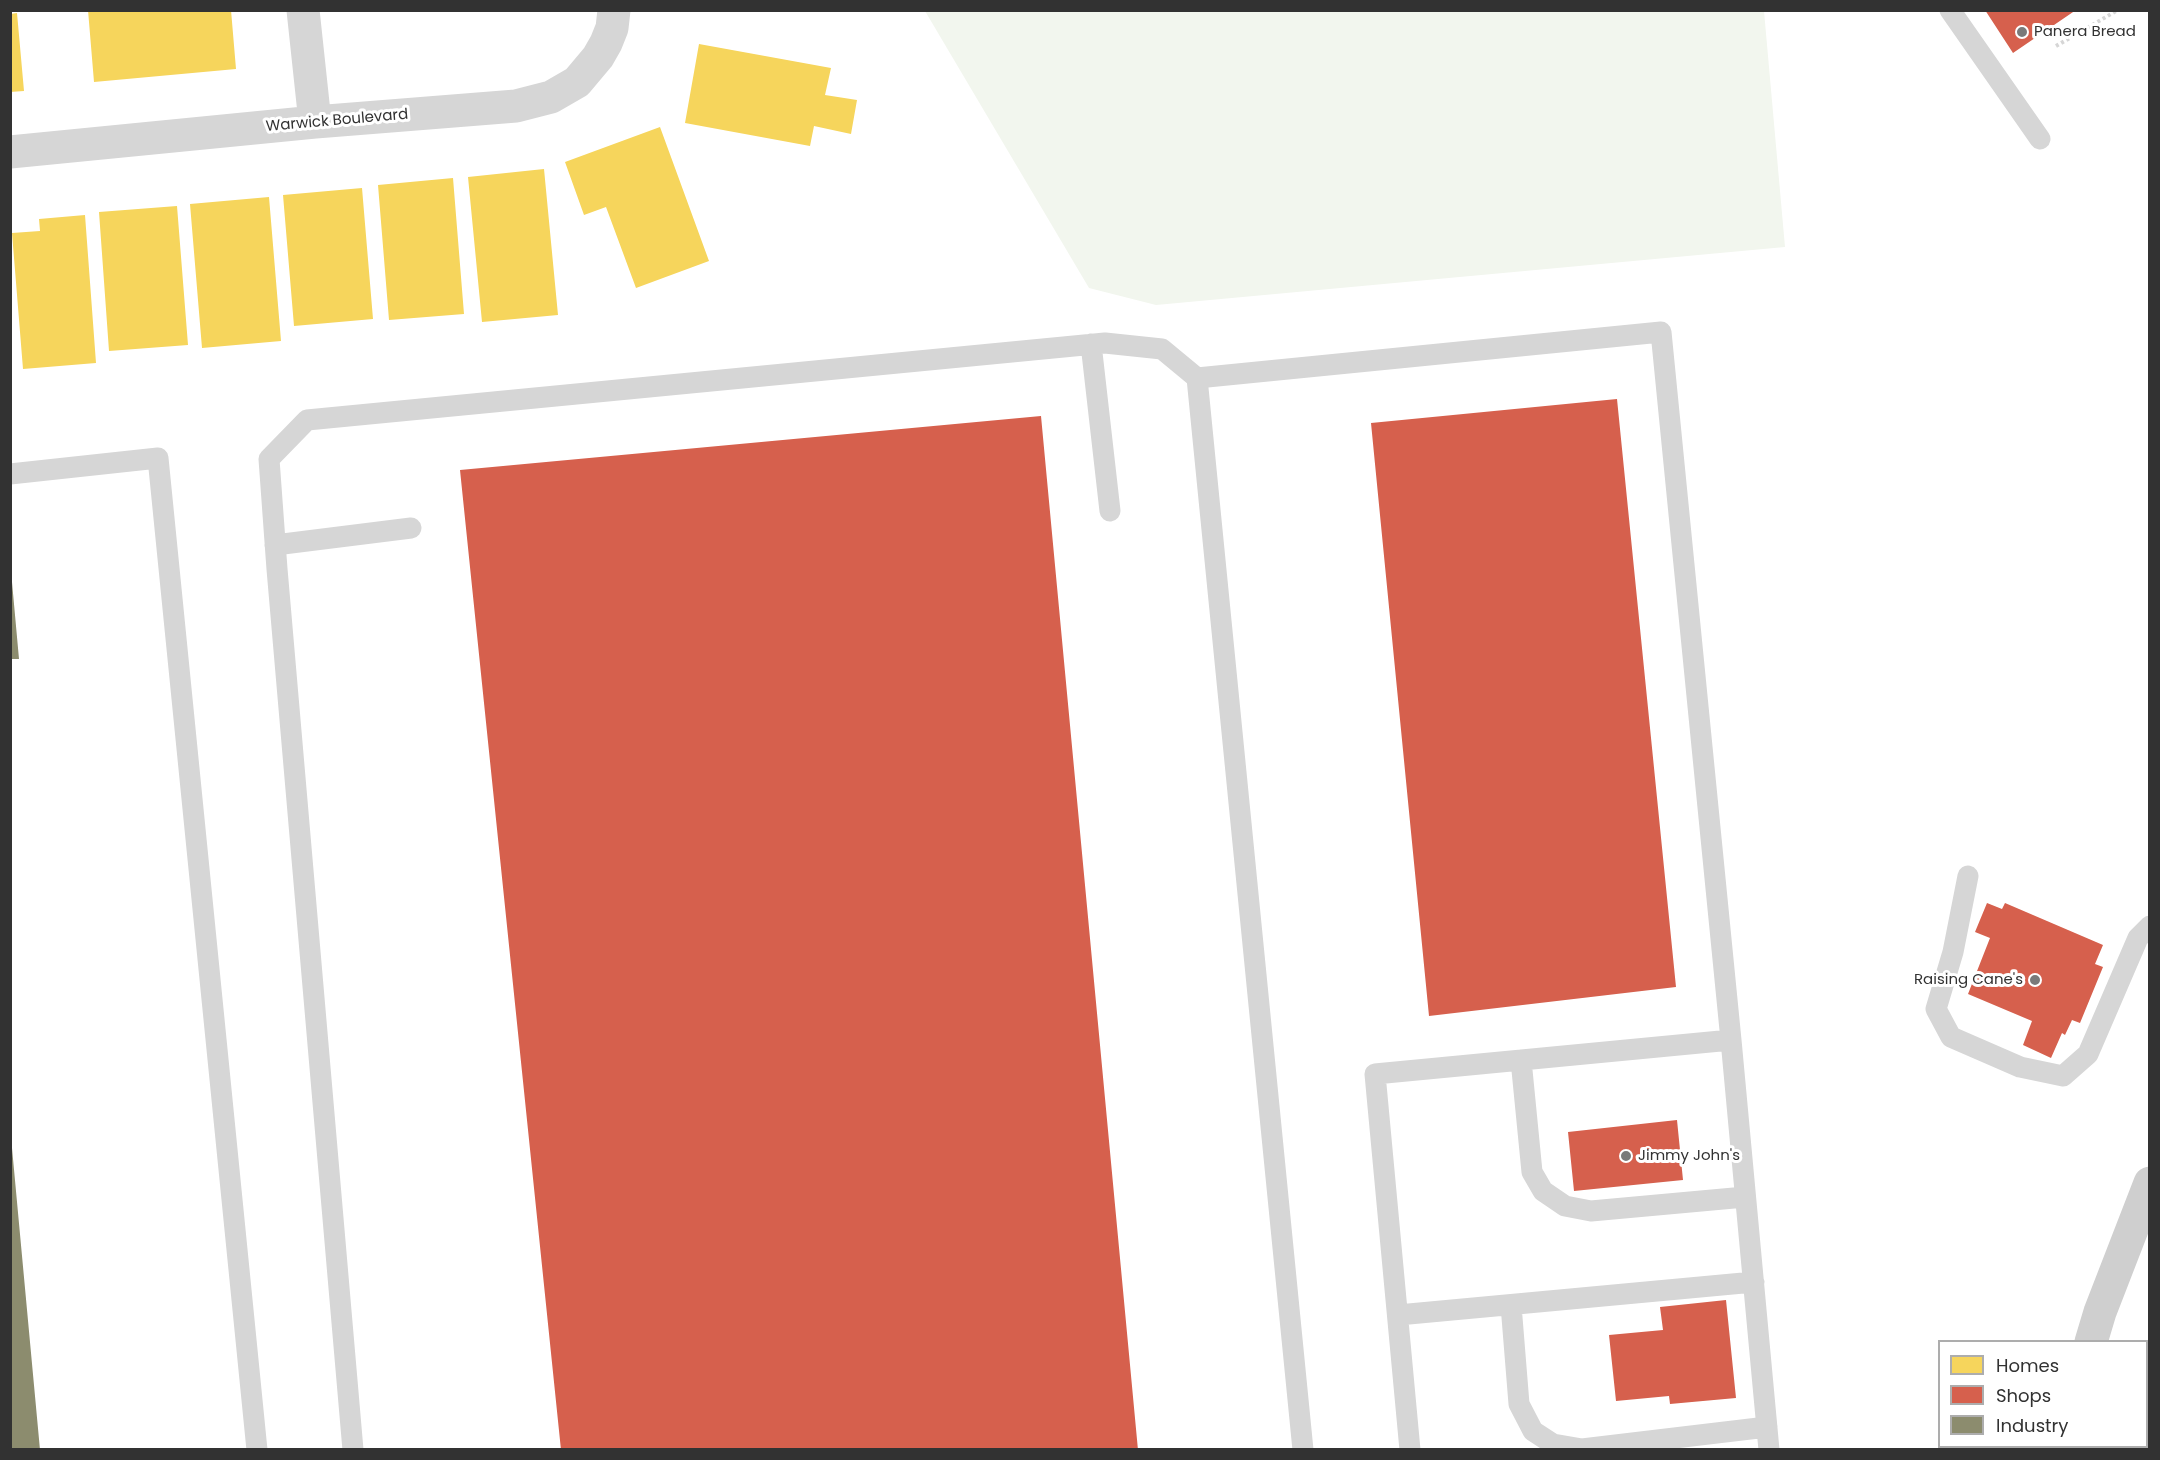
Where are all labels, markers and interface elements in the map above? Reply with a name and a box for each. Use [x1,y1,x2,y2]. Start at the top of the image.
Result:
place label: Panera Bread [2034,23,2136,41]
marker: Panera Bread [2015,25,2029,39]
street label: Warwick Boulevard [265,106,409,136]
place label: Raising Cane's [1914,971,2023,989]
marker: Raising Cane's [2028,973,2042,987]
place label: Jimmy John's [1638,1147,1740,1165]
marker: Jimmy John's [1619,1149,1633,1163]
legend [1938,1340,2148,1448]
text: Homes [1996,1353,2059,1378]
text: Shops [1996,1383,2051,1408]
text: Industry [1996,1413,2068,1438]

